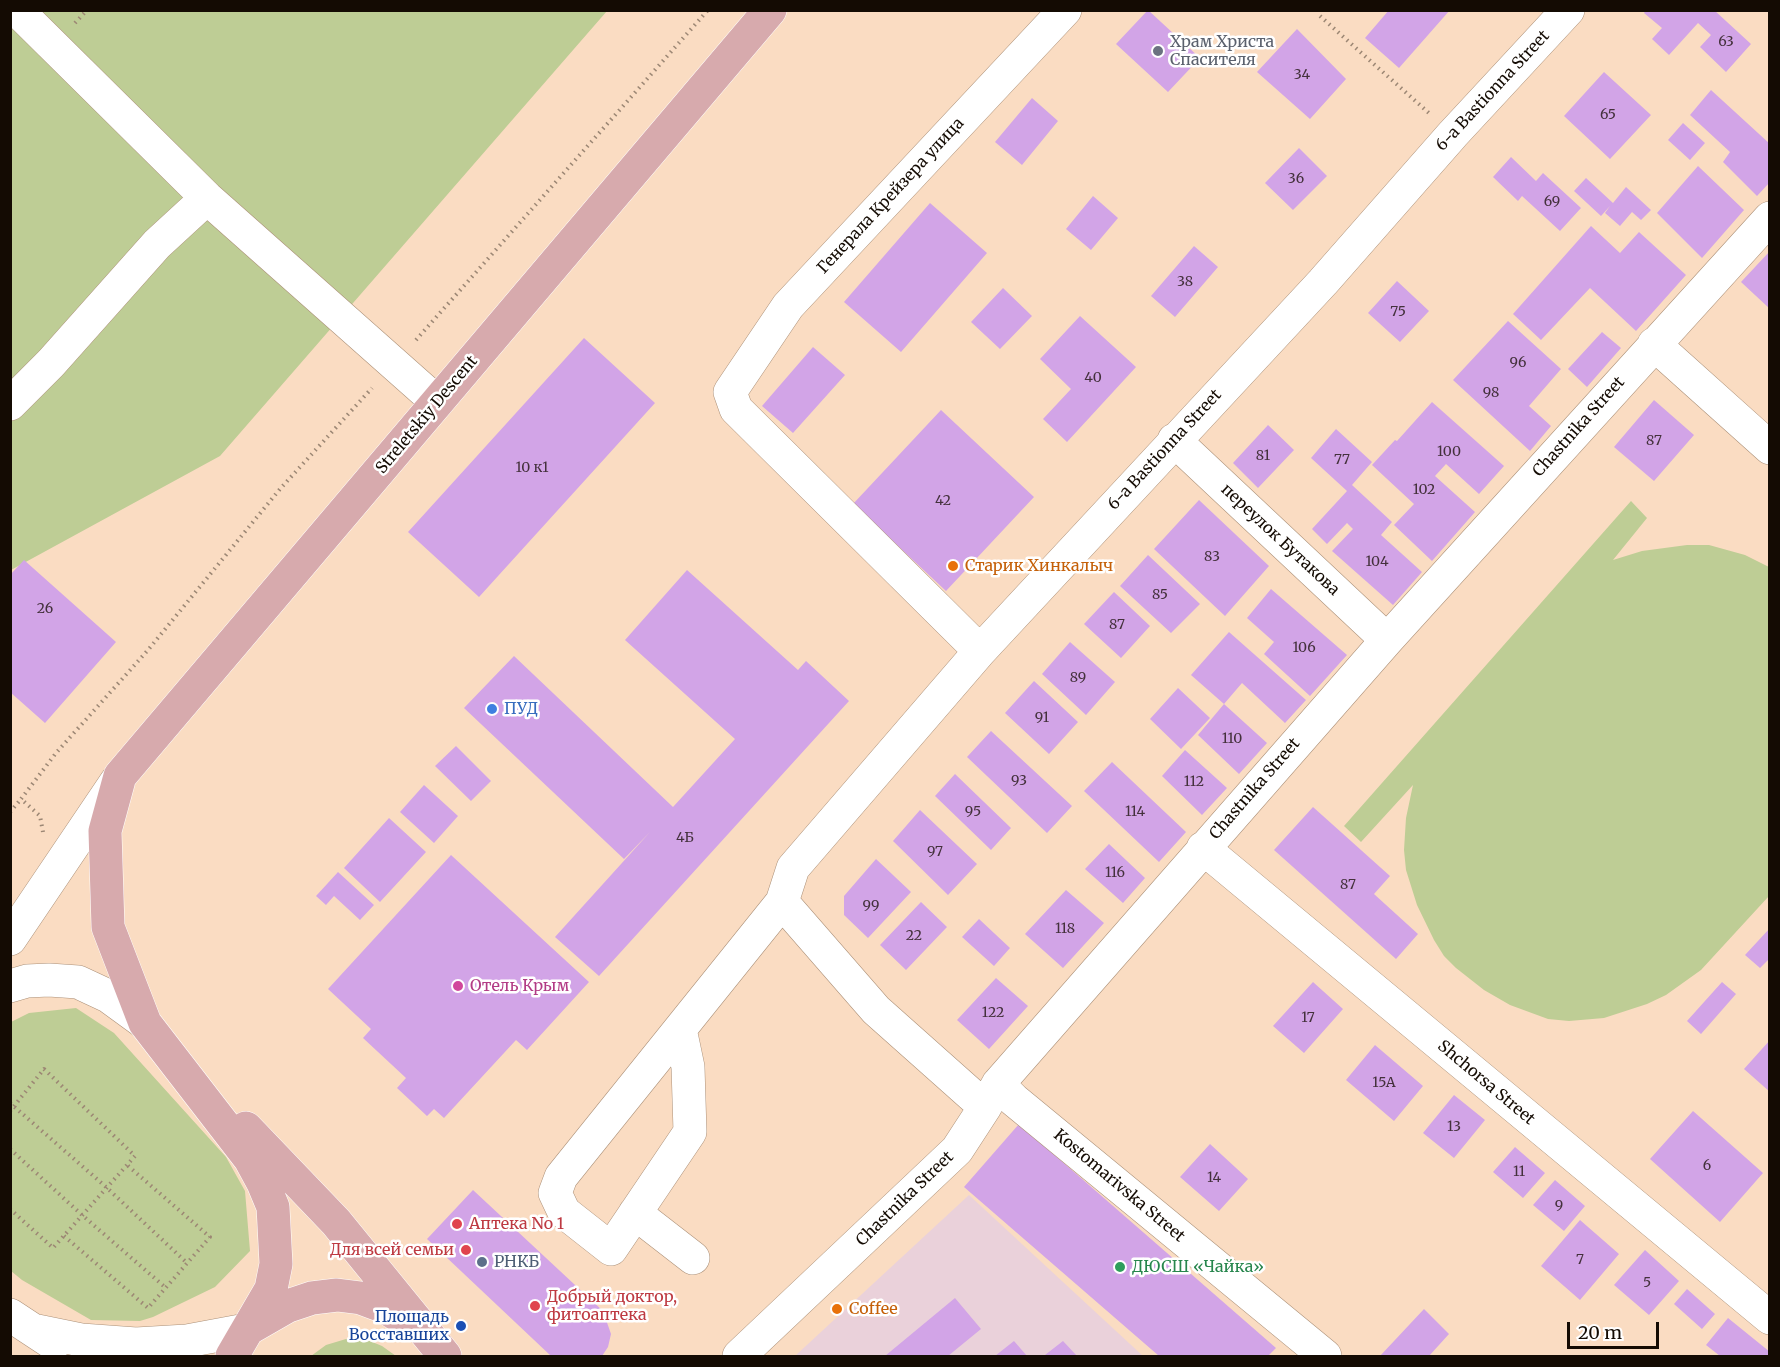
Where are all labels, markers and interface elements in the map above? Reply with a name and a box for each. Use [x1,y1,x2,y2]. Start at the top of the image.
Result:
street label: 6-a Bastionna Street [1432,27,1554,155]
place label: Храм Христа Спасителя [1170,32,1274,70]
house number: 63 [1718,34,1734,50]
marker: Храм Христа Спасителя [1151,44,1165,58]
house number: 34 [1294,67,1310,83]
house number: 65 [1600,107,1616,123]
street label: Генерала Крейзера улица [814,114,968,278]
house number: 36 [1288,171,1304,187]
house number: 69 [1544,194,1560,210]
house number: 38 [1177,274,1193,290]
house number: 75 [1390,304,1406,320]
street label: Streletskiy Descent [372,352,482,478]
house number: 96 [1510,355,1526,371]
house number: 40 [1084,370,1102,386]
street label: Chastnika Street [1529,373,1629,481]
house number: 98 [1483,385,1499,401]
street label: 6-a Bastionna Street [1104,386,1226,514]
house number: 87 [1646,433,1662,449]
house number: 100 [1437,444,1461,460]
house number: 81 [1256,448,1270,464]
house number: 77 [1334,452,1350,468]
house number: 10 к1 [515,460,549,476]
street label: переулок Бутакова [1217,480,1343,600]
house number: 102 [1413,482,1435,498]
house number: 42 [935,493,951,509]
house number: 83 [1204,549,1220,565]
house number: 104 [1365,554,1389,570]
place label: Старик Хинкалыч [965,556,1113,576]
marker: Старик Хинкалыч [946,559,960,573]
house number: 85 [1152,587,1168,603]
house number: 26 [37,601,53,617]
house number: 87 [1109,617,1125,633]
house number: 106 [1292,640,1316,656]
house number: 89 [1070,670,1086,686]
place label: ПУД [504,699,538,719]
marker: ПУД [485,702,499,716]
house number: 91 [1035,710,1049,726]
house number: 110 [1222,731,1242,747]
street label: Chastnika Street [1206,734,1304,844]
house number: 93 [1011,773,1027,789]
house number: 112 [1184,774,1204,790]
house number: 95 [965,804,981,820]
house number: 114 [1125,804,1145,820]
house number: 4Б [676,830,694,846]
house number: 97 [927,844,943,860]
house number: 116 [1105,865,1125,881]
house number: 87 [1340,877,1356,893]
house number: 99 [863,898,879,914]
house number: 118 [1055,921,1075,937]
house number: 22 [906,928,922,944]
place label: Отель Крым [470,976,569,996]
marker: Отель Крым [451,979,465,993]
house number: 122 [982,1005,1004,1021]
house number: 17 [1301,1010,1315,1026]
street label: Shchorsa Street [1434,1037,1538,1129]
house number: 15А [1372,1075,1396,1091]
house number: 13 [1447,1119,1461,1135]
street label: Kostomarivska Street [1050,1126,1188,1246]
street label: Chastnika Street [852,1148,958,1250]
house number: 6 [1703,1158,1711,1174]
house number: 11 [1513,1164,1525,1180]
house number: 14 [1207,1170,1221,1186]
house number: 9 [1555,1198,1563,1214]
place label: Аптека No 1 [469,1214,564,1234]
marker: Аптека No 1 [450,1217,464,1231]
place label: Для всей семьи [330,1240,454,1260]
marker: Для всей семьи [459,1243,473,1257]
place label: РНКБ [494,1252,539,1272]
house number: 7 [1576,1252,1584,1268]
marker: РНКБ [475,1255,489,1269]
place label: ДЮСШ «Чайка» [1132,1257,1264,1277]
marker: ДЮСШ «Чайка» [1113,1260,1127,1274]
house number: 5 [1643,1275,1651,1291]
place label: Добрый доктор, фитоаптека [547,1287,677,1325]
marker: Добрый доктор, фитоаптека [528,1299,542,1313]
place label: Coffee [849,1299,898,1319]
marker: Coffee [830,1302,844,1316]
place label: Площадь Восставших [349,1307,449,1345]
scale bar [1570,1310,1662,1348]
marker: Площадь Восставших [454,1319,468,1333]
text: 20 m [1578,1321,1622,1344]

